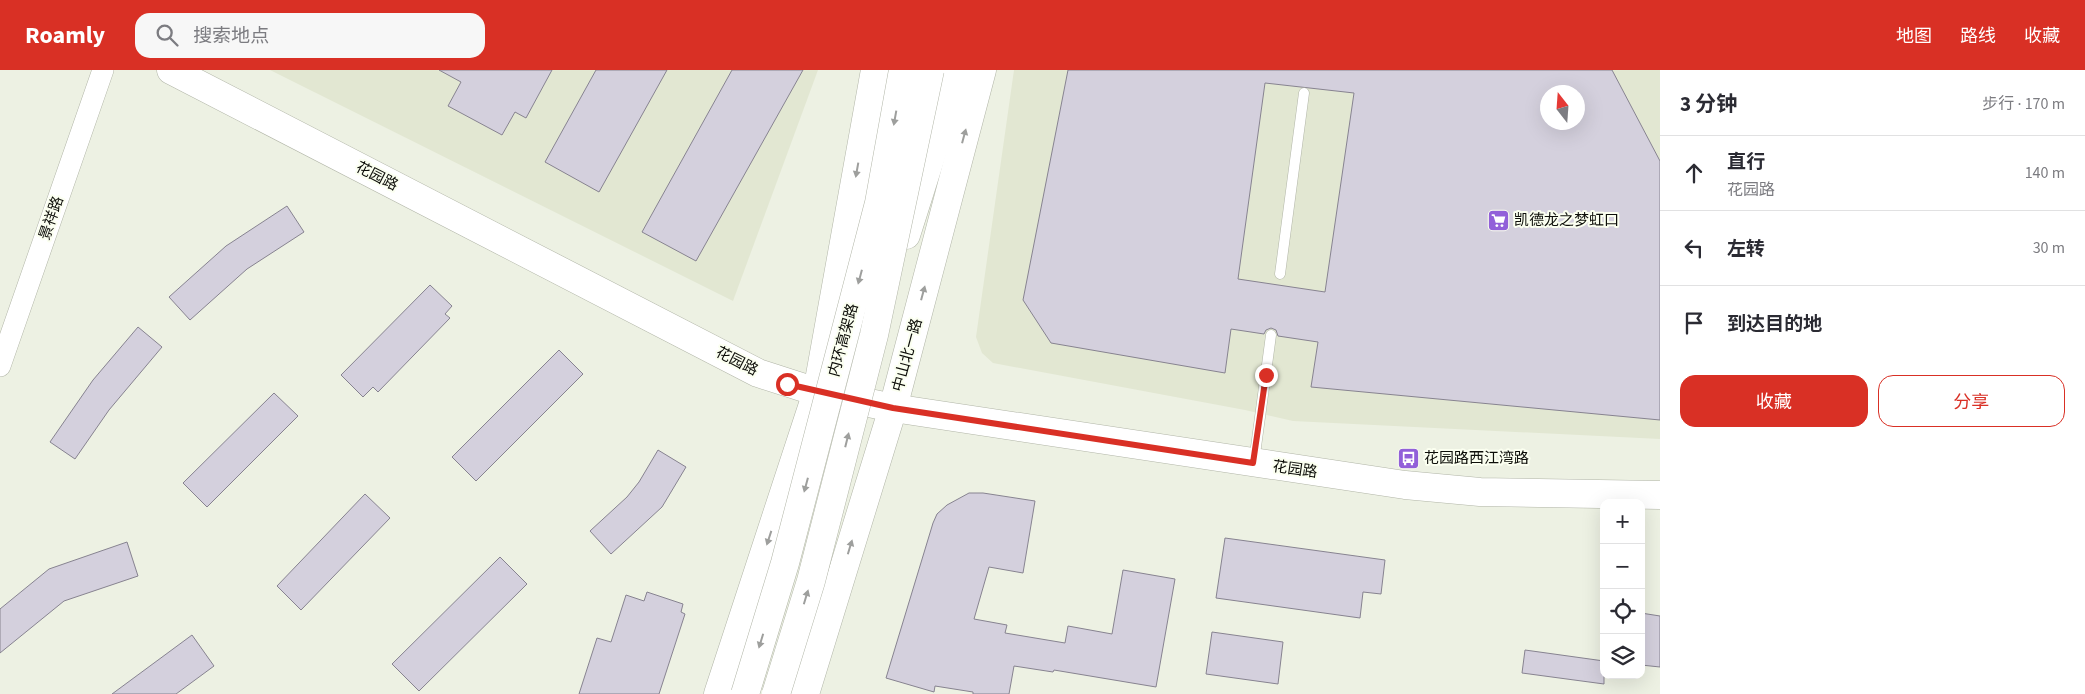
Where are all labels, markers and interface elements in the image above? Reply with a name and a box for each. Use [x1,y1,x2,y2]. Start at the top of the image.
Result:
search box [135,13,485,58]
text: Roamly [25,18,105,53]
icon: search [153,21,181,49]
text: 搜索地点 [193,23,269,50]
text: 地图 [1896,24,1932,49]
text: 路线 [1960,24,1996,49]
text: 收藏 [2024,24,2060,49]
north arrow [1540,85,1585,130]
text: 3 分钟 [1680,89,1737,119]
text: 步行 · 170 m [1982,93,2065,115]
one-way arrow [890,110,898,126]
one-way arrow [961,129,969,144]
text: 直行 [1727,149,1765,176]
street label: 花园路 [352,157,402,196]
icon: ahead [1680,159,1708,187]
one-way arrow [852,162,860,178]
text: 140 m [2025,162,2065,184]
text: 花园路 [1727,179,1775,201]
street label: 景祥路 [34,193,69,243]
supermarket icon: 凯德龙之梦虹口 [1486,208,1510,232]
place label: 凯德龙之梦虹口 [1514,210,1619,231]
icon: left [1680,234,1708,262]
text: 左转 [1727,236,1765,263]
text: 30 m [2033,237,2065,259]
one-way arrow [856,269,864,284]
one-way arrow [919,286,927,301]
street label: 内环高架路 [824,301,863,379]
icon: arrive [1680,309,1708,337]
text: 到达目的地 [1727,311,1822,338]
street label: 中山北一路 [888,316,927,394]
street label: 花园路 [712,342,762,381]
route end [1255,364,1278,387]
route start [776,373,799,396]
button: 收藏 [1680,375,1868,427]
button: 分享 [1878,375,2065,427]
one-way arrow [843,433,851,448]
bus stop icon: 花园路西江湾路 [1396,446,1420,470]
place label: 花园路西江湾路 [1424,448,1529,469]
street label: 花园路 [1271,456,1319,483]
one-way arrow [801,477,809,492]
map controls [1600,499,1645,679]
button: + [1600,499,1645,544]
one-way arrow [764,531,772,546]
one-way arrow [847,539,855,554]
button: − [1600,544,1645,589]
button: locate [1600,589,1645,634]
one-way arrow [802,590,810,605]
one-way arrow [757,634,765,649]
button: layers [1600,634,1645,679]

